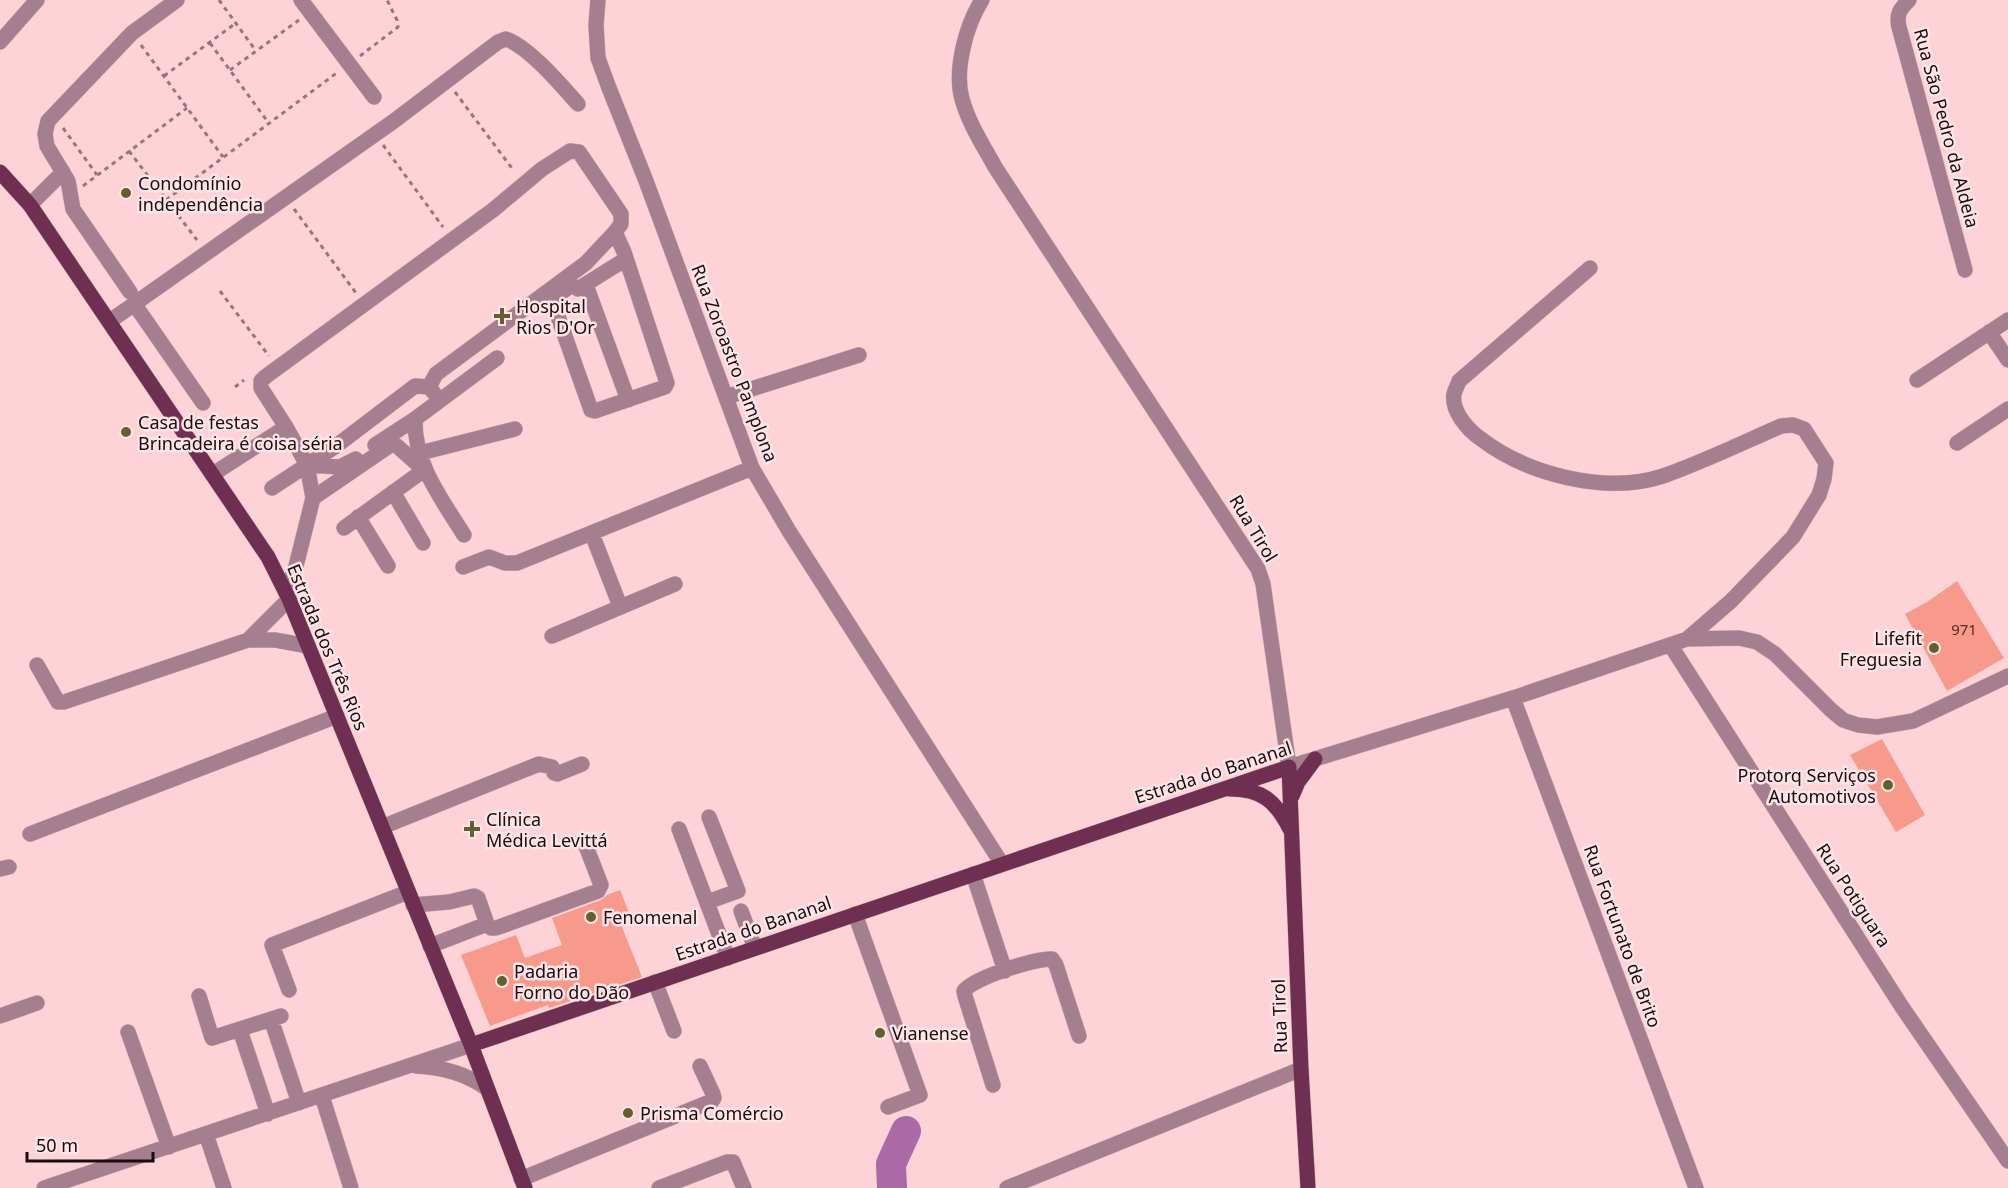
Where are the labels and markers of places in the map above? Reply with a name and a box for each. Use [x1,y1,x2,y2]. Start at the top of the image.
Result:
place label: Condomínio independência [138,171,263,216]
marker: Condomínio independência [119,186,133,200]
place label: Hospital Rios D'Or [516,294,595,339]
marker: Hospital Rios D'Or [493,307,511,325]
place label: Casa de festas Brincadeira é coisa séria [138,410,343,455]
marker: Casa de festas Brincadeira é coisa séria [119,425,133,439]
place label: Lifefit Freguesia [1840,626,1922,671]
marker: Lifefit Freguesia [1927,641,1941,655]
place label: Protorq Serviços Automotivos [1738,763,1876,808]
marker: Protorq Serviços Automotivos [1881,778,1895,792]
place label: Clínica Médica Levittá [486,807,608,852]
marker: Clínica Médica Levittá [463,820,481,838]
place label: Fenomenal [603,905,697,929]
marker: Fenomenal [584,910,598,924]
place label: Padaria Forno do Dão [514,959,629,1004]
marker: Padaria Forno do Dão [495,974,509,988]
place label: Vianense [892,1021,969,1045]
marker: Vianense [873,1026,887,1040]
place label: Prisma Comércio [640,1101,784,1125]
marker: Prisma Comércio [621,1106,635,1120]

